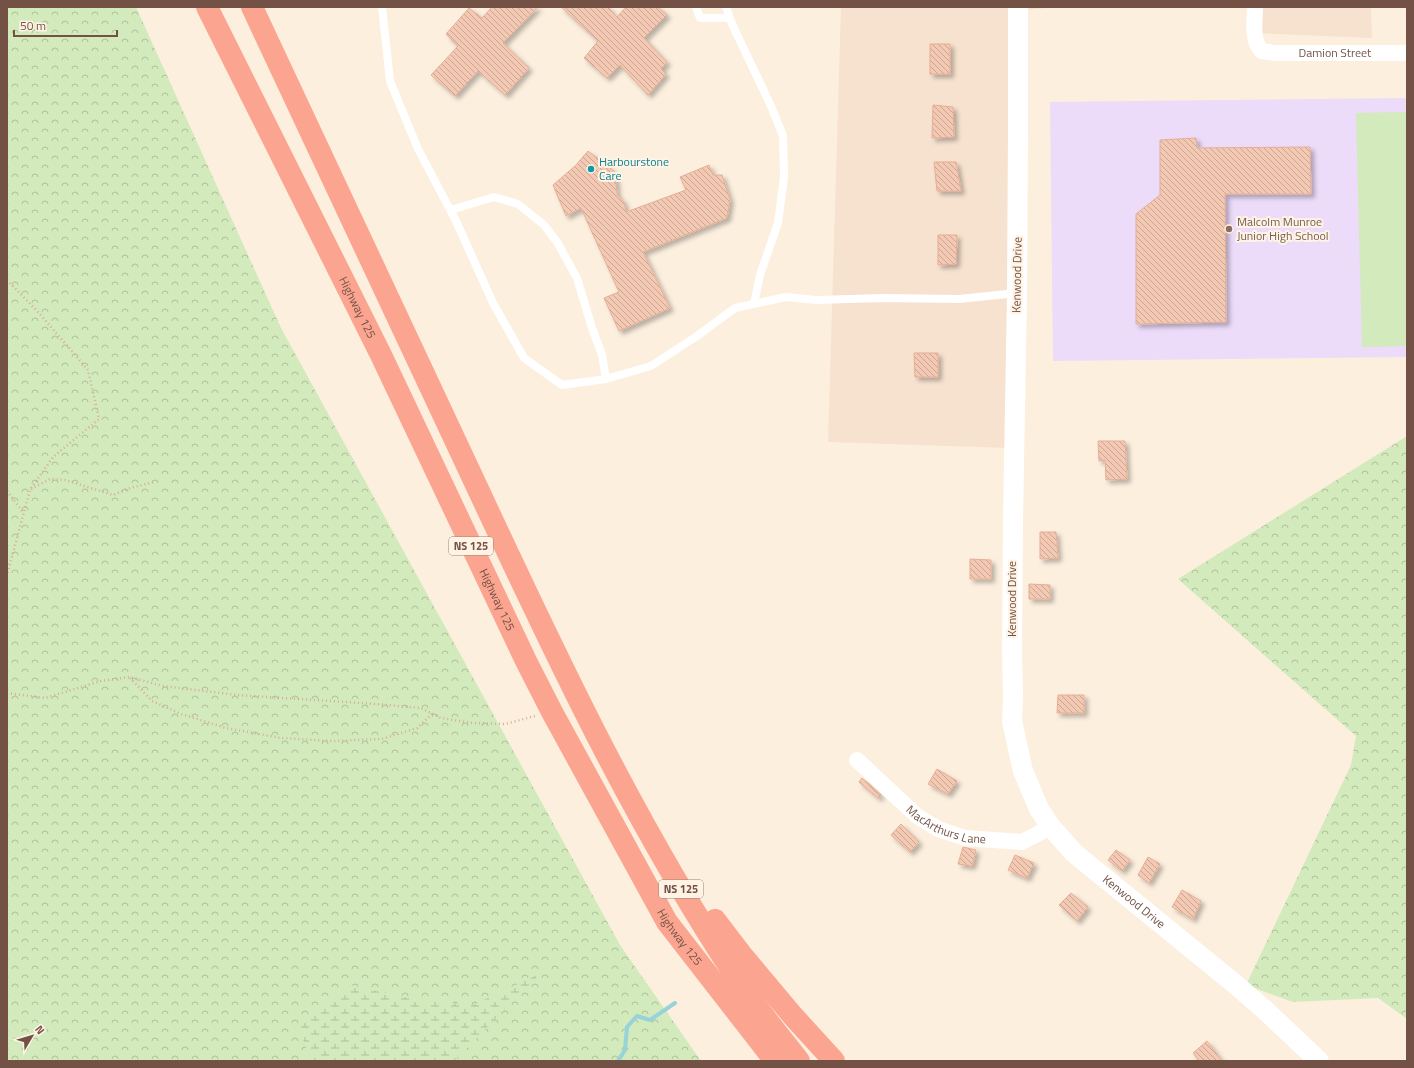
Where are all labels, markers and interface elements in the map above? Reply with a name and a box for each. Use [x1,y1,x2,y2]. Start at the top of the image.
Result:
scale bar [14,12,117,38]
text: 50 m [20,16,46,35]
street label: Damion Street [1298,43,1372,62]
place label: Harbourstone Care [599,152,669,185]
marker: Harbourstone Care [586,164,596,174]
place label: Malcolm Munroe Junior High School [1237,212,1329,245]
marker: Malcolm Munroe Junior High School [1224,224,1234,234]
street label: Kenwood Drive [1006,237,1027,313]
street label: Highway 125 [334,273,381,342]
road number: NS 125 [449,537,493,555]
street label: Kenwood Drive [1002,561,1021,637]
street label: Highway 125 [475,565,521,634]
street label: MacArthurs Lane [902,800,987,848]
street label: Kenwood Drive [1099,870,1170,933]
road number: NS 125 [659,880,703,898]
street label: Highway 125 [652,905,708,970]
north arrow [12,1016,52,1056]
text: N [31,1022,49,1038]

